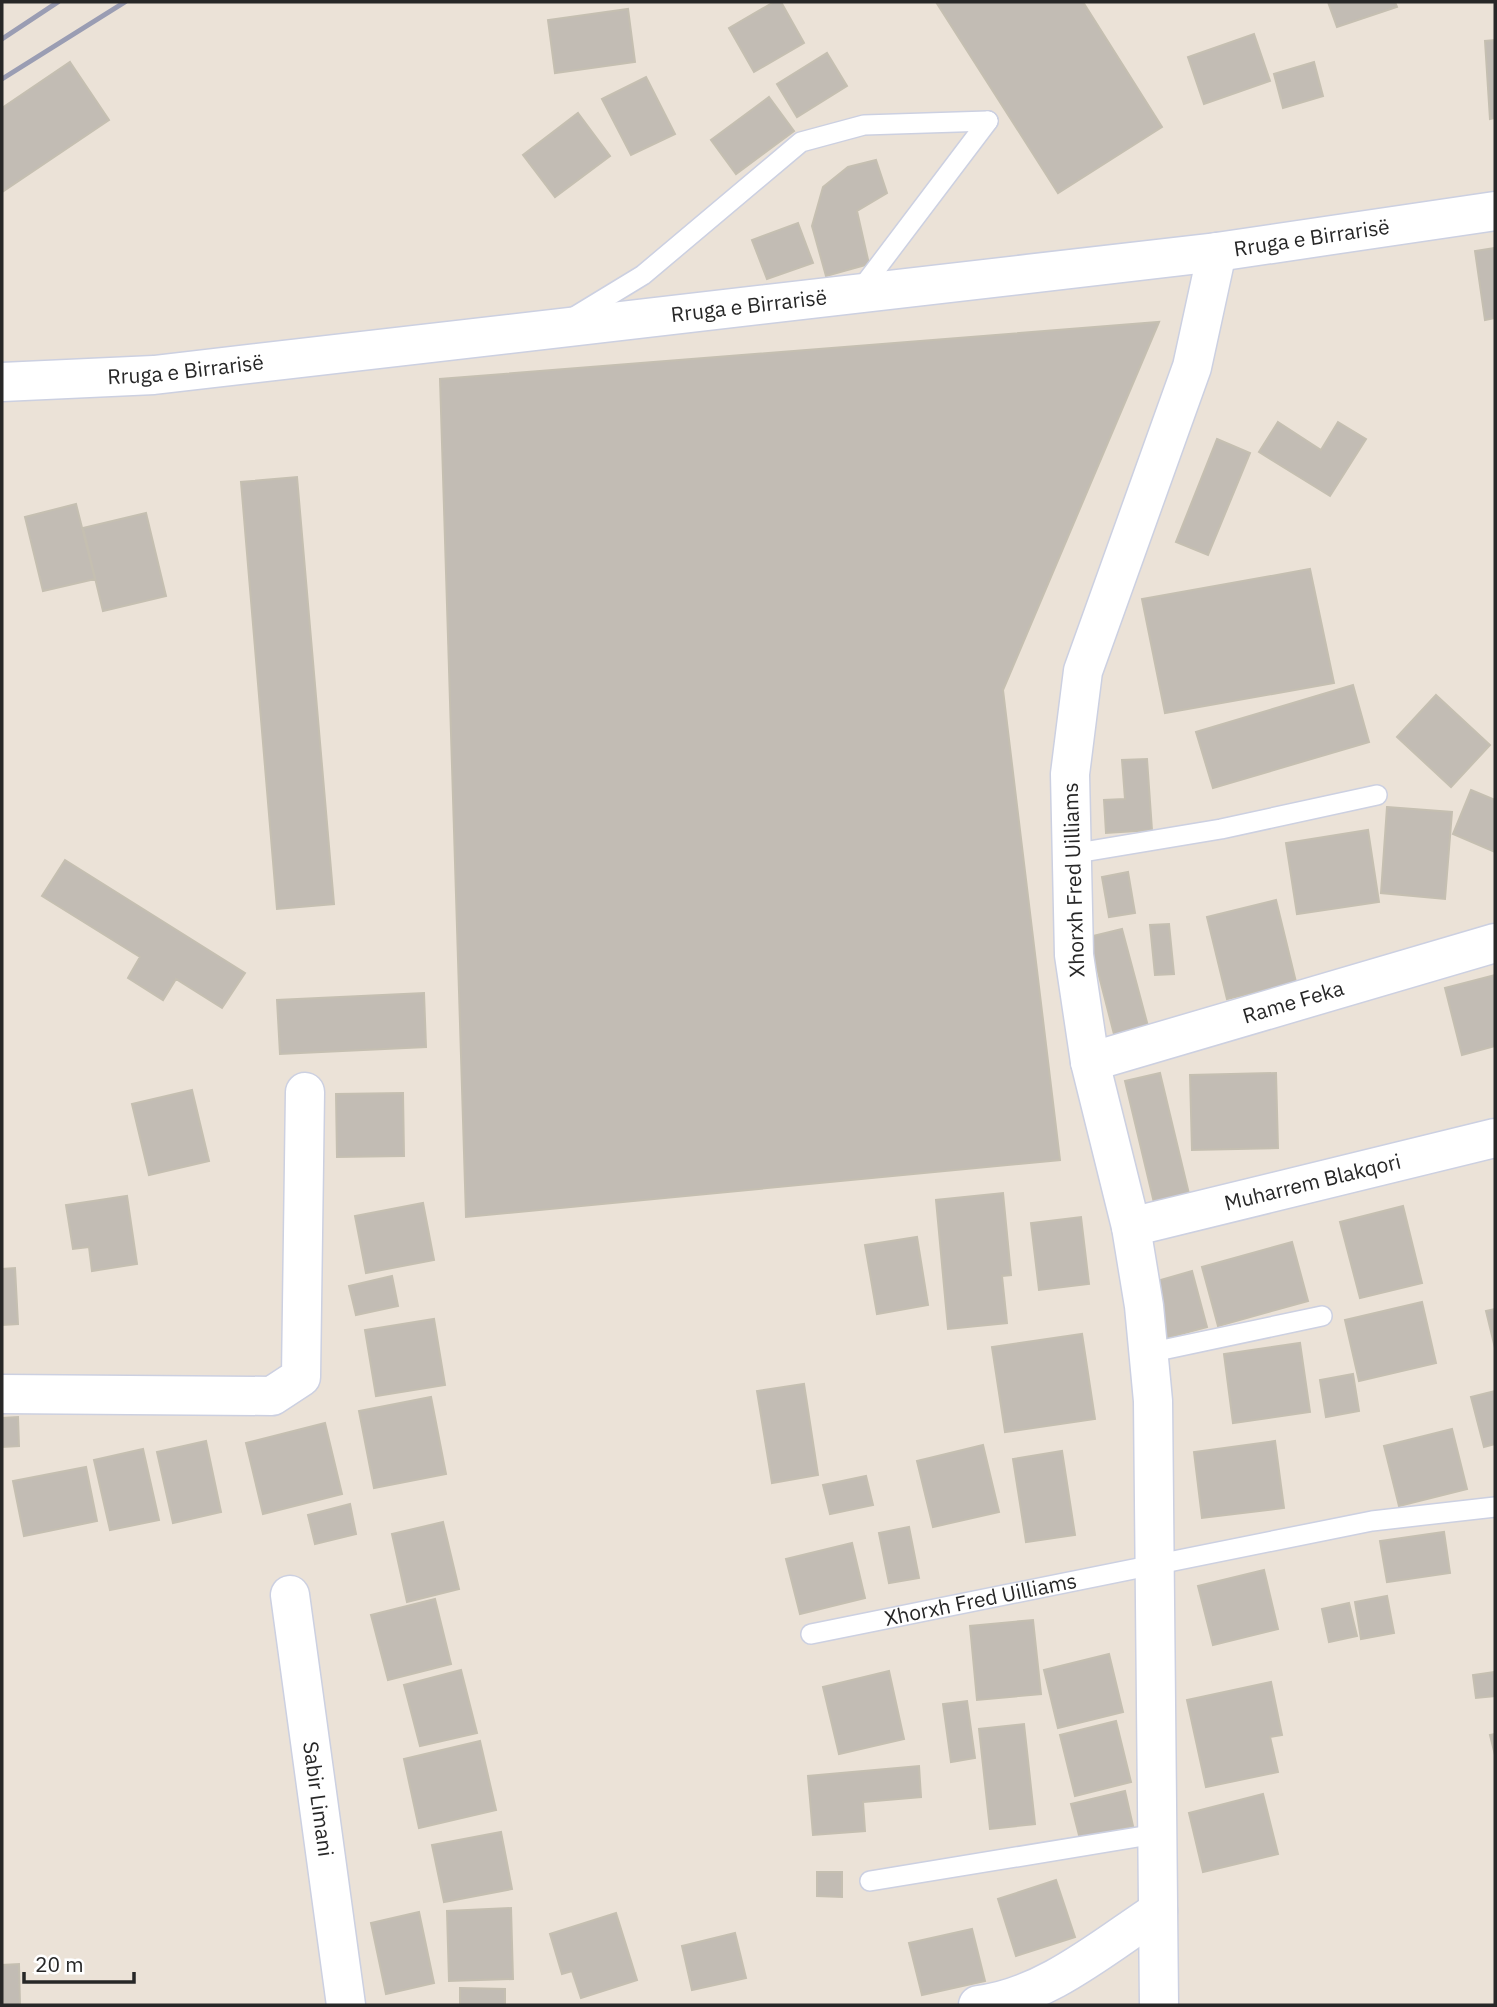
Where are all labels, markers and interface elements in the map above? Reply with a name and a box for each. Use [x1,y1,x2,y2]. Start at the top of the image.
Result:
street label: Rruga e Birrarisë [1232,212,1391,262]
street label: Rruga e Birrarisë [669,282,828,328]
street label: Rruga e Birrarisë [107,347,265,390]
street label: Xhorxh Fred Uilliams [1056,782,1090,978]
street label: Rame Feka [1239,973,1347,1029]
street label: Muharrem Blakqori [1221,1147,1403,1217]
street label: Xhorxh Fred Uilliams [882,1566,1079,1632]
street label: Sabir Limani [297,1740,341,1858]
scale bar [24,1940,135,1984]
text: 20 m [35,1950,84,1978]

